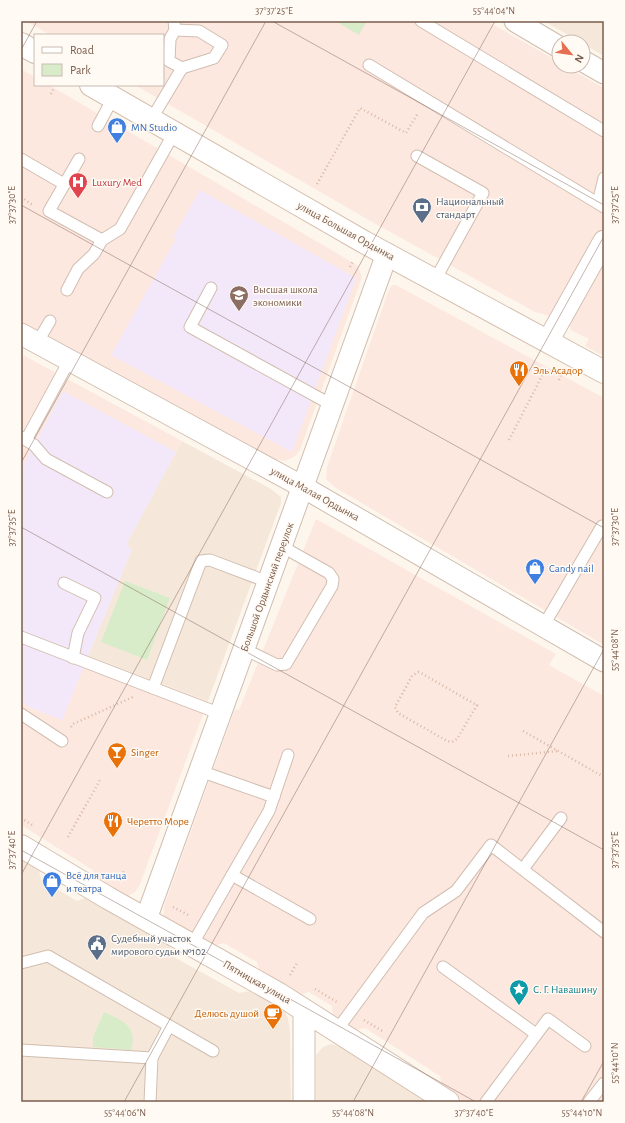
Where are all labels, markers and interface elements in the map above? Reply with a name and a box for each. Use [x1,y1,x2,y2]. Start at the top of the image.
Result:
text: 37°37'25"E [255,6,293,16]
text: 55°44'04"N [473,6,515,16]
legend [34,34,164,86]
north arrow [551,34,591,74]
text: Road [70,44,94,56]
text: N [573,53,586,65]
text: Park [70,64,91,76]
shop icon: MN Studio [106,116,128,144]
place label: MN Studio [131,122,177,133]
hospital icon: Luxury Med [67,171,89,199]
place label: Luxury Med [92,177,142,188]
text: 37°37'30"E [7,186,17,224]
text: 37°37'25"E [610,186,620,224]
bank icon: Национальный стандарт [411,196,433,224]
place label: Национальный стандарт [436,196,504,220]
street label: улица Большая Ордынка [295,199,397,262]
school or university icon: Высшая школа экономики [228,284,250,312]
place label: Высшая школа экономики [253,284,318,308]
restaurant icon: Эль Асадор [508,359,530,387]
place label: Эль Асадор [533,365,583,376]
street label: улица Малая Ордынка [268,465,361,523]
text: 37°37'30"E [610,508,620,546]
text: 37°37'35"E [7,509,17,547]
street label: Большой Ордынский переулок [238,521,296,653]
shop icon: Candy nail [524,557,546,585]
place label: Candy nail [549,563,594,574]
text: 55°44'08"N [610,629,620,671]
bar icon: Singer [106,741,128,769]
place label: Singer [131,747,159,758]
restaurant icon: Черетто Море [102,810,124,838]
place label: Черетто Море [127,816,189,827]
text: 37°37'40"E [7,830,17,869]
text: 37°37'35"E [610,831,620,869]
shop icon: Всё для танца и театра [41,870,63,898]
place label: Всё для танца и театра [66,870,127,894]
public building icon: Судебный участок мирового судьи №102 [86,933,108,961]
place label: Судебный участок мирового судьи №102 [111,933,206,957]
street label: Пятницкая улица [221,958,293,1006]
place icon: С. Г. Навашину [508,978,530,1006]
place label: С. Г. Навашину [533,984,597,995]
cafe icon: Делюсь душой [262,1002,284,1030]
place label: Делюсь душой [195,1008,259,1019]
text: 55°44'10"N [610,1043,620,1083]
text: 55°44'06"N [104,1108,146,1118]
text: 55°44'08"N [332,1108,374,1118]
text: 37°37'40"E [455,1108,494,1118]
text: 55°44'10"N [562,1108,602,1118]

